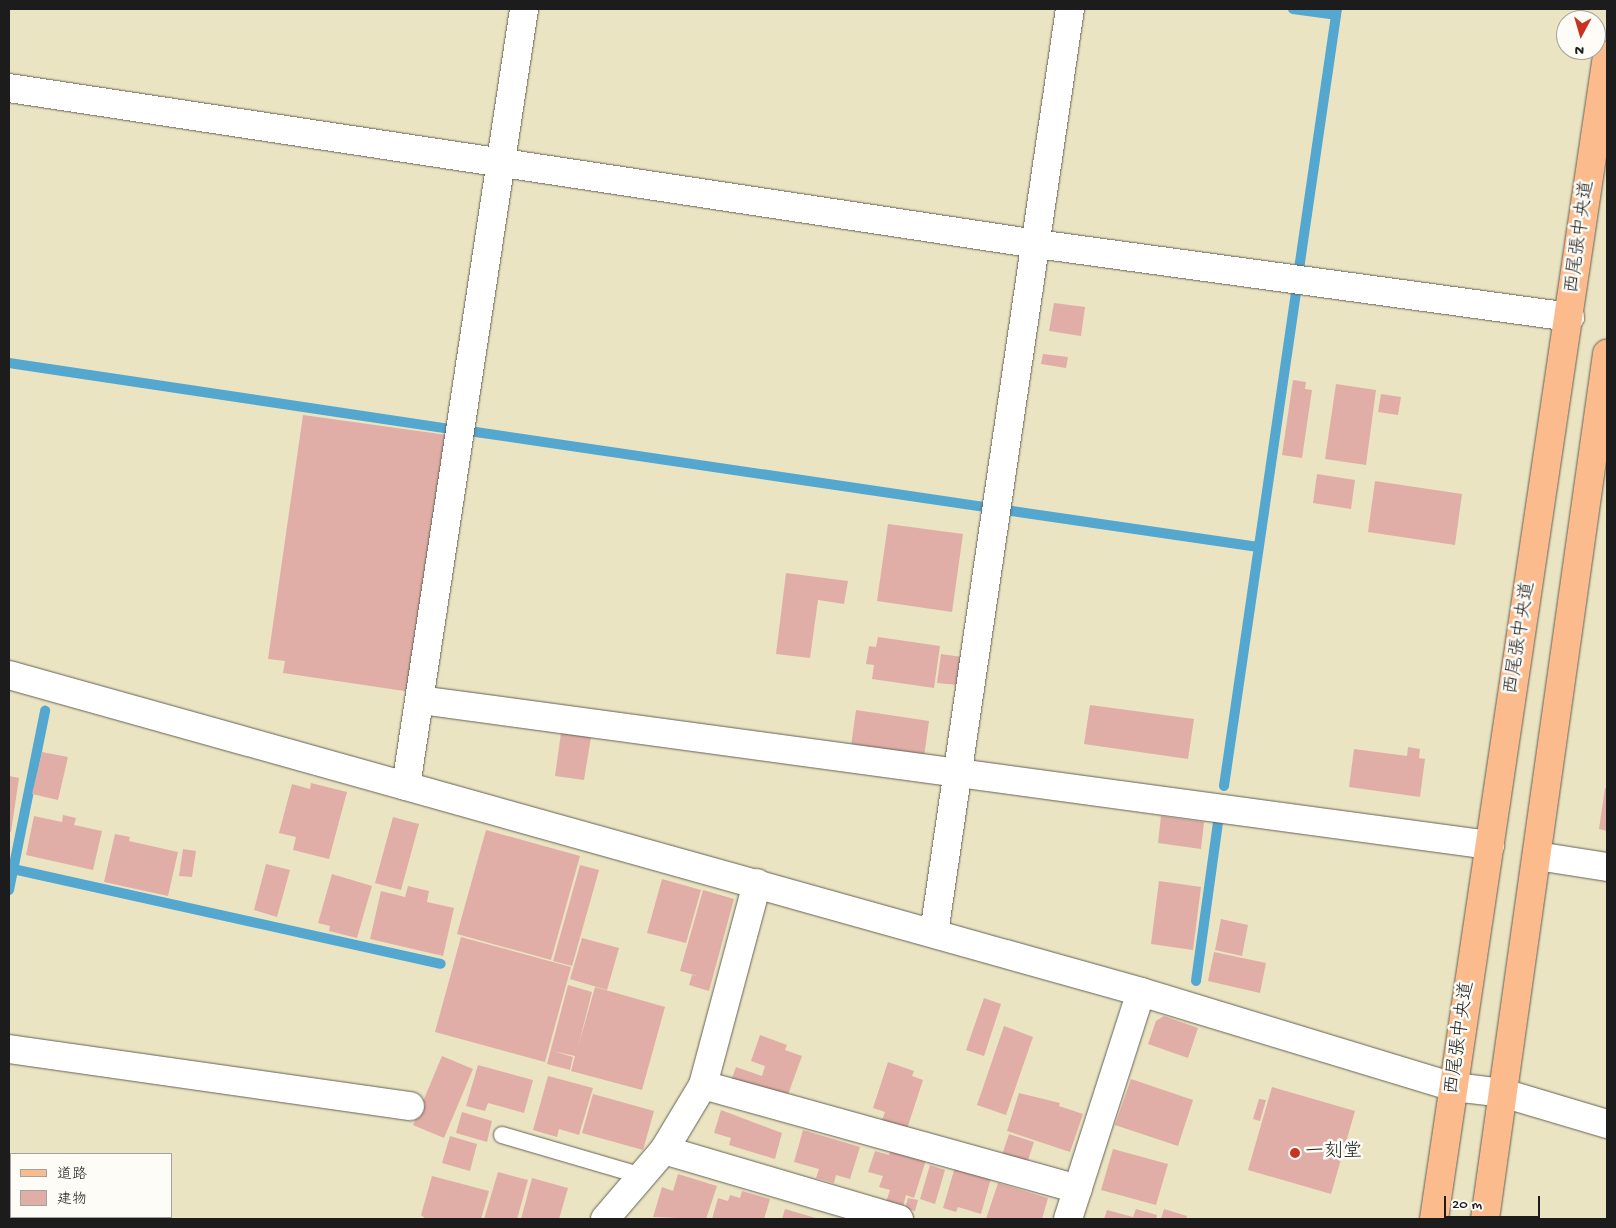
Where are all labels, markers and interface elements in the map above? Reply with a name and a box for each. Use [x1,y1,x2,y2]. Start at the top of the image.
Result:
north arrow [1556,10,1606,60]
text: N [1574,40,1585,58]
street label: 西尾張中央道 [1562,179,1600,295]
street label: 西尾張中央道 [1501,580,1541,696]
street label: 西尾張中央道 [1442,980,1480,1096]
place label: 一刻堂 [1305,1142,1362,1164]
marker: 一刻堂 [1289,1147,1301,1159]
legend [10,1153,172,1218]
text: 道路 [57,1166,87,1184]
scale bar [1446,1186,1542,1218]
text: 建物 [57,1191,87,1209]
text: 20 m [1452,1196,1482,1214]

